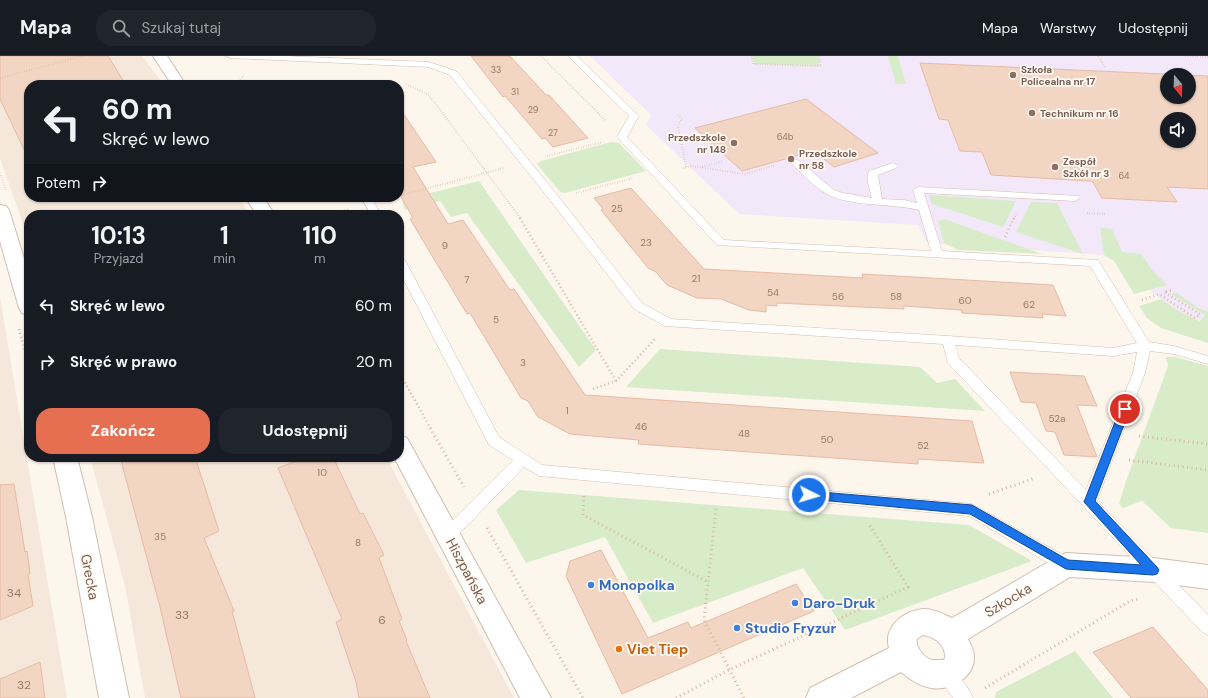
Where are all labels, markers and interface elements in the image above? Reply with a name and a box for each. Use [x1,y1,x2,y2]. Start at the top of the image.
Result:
search box [96,10,376,46]
text: Mapa [20,15,72,40]
icon: search [110,17,132,39]
text: Szukaj tutaj [142,18,221,38]
text: Mapa [982,19,1018,37]
text: Warstwy [1040,19,1096,37]
text: Udostępnij [1118,19,1188,37]
place label: Szkoła Policealna nr 17 [1021,63,1096,88]
house number: 33 [491,64,501,76]
north arrow [1160,68,1196,104]
map controls [1160,68,1196,148]
marker: Szkoła Policealna nr 17 [1008,70,1018,80]
house number: 31 [511,86,519,98]
text: 60 m [102,91,172,128]
icon: left [36,96,88,148]
house number: 29 [528,104,539,116]
place label: Technikum nr 16 [1040,107,1119,120]
marker: Technikum nr 16 [1027,108,1037,118]
button: sound [1160,112,1196,148]
text: Skręć w lewo [102,127,210,151]
house number: 27 [548,127,558,139]
place label: Przedszkole nr 148 [668,131,726,156]
house number: 64b [777,131,794,143]
marker: Przedszkole nr 148 [729,138,739,148]
place label: Przedszkole nr 58 [799,147,857,172]
marker: Przedszkole nr 58 [786,154,796,164]
place label: Zespół Szkół nr 3 [1063,155,1109,180]
marker: Zespół Szkół nr 3 [1050,162,1060,172]
house number: 64 [1118,170,1130,182]
icon: right [88,172,110,194]
text: Potem [36,173,80,193]
house number: 25 [611,202,623,215]
text: 10:13 [91,220,146,251]
text: 1 [220,220,229,251]
text: 110 [302,220,337,251]
house number: 23 [640,236,652,249]
house number: 9 [442,239,448,252]
text: Przyjazd [94,250,144,267]
text: min [213,250,235,267]
text: m [314,250,325,267]
house number: 21 [692,272,700,285]
house number: 7 [464,273,470,286]
house number: 54 [767,286,779,299]
house number: 56 [832,290,844,303]
house number: 58 [890,290,902,303]
house number: 60 [958,294,972,307]
icon: left [36,295,58,317]
text: Skręć w lewo [70,296,165,316]
text: 60 m [355,296,392,316]
house number: 62 [1023,298,1035,311]
house number: 5 [493,313,499,326]
icon: right [36,351,58,373]
text: Skręć w prawo [70,352,177,372]
text: 20 m [356,352,392,372]
house number: 3 [520,356,526,369]
pin [1108,392,1142,426]
icon: arrive [1114,398,1136,420]
house number: 1 [565,404,569,417]
button: Zakończ [36,408,210,454]
button: Udostępnij [218,408,392,454]
house number: 52a [1048,412,1066,425]
house number: 46 [635,420,647,433]
house number: 48 [738,427,750,440]
house number: 50 [821,433,834,446]
house number: 52 [917,439,929,452]
house number: 10 [317,466,327,479]
position arrow [788,474,830,516]
house number: 35 [154,530,166,543]
street label: Hiszpańska [442,535,492,607]
house number: 8 [355,536,361,549]
street label: Grecka [77,553,103,601]
place label: Monopolka [599,576,675,594]
street label: Szkocka [981,579,1035,621]
marker: Monopolka [586,580,596,590]
house number: 34 [7,585,21,601]
place label: Daro-Druk [803,594,876,612]
marker: Daro-Druk [790,598,800,608]
house number: 33 [175,607,189,623]
house number: 6 [378,612,386,628]
place label: Studio Fryzur [745,619,836,637]
marker: Studio Fryzur [732,623,742,633]
place label: Viet Tiep [627,640,688,658]
marker: Viet Tiep [614,644,624,654]
house number: 32 [17,677,31,693]

